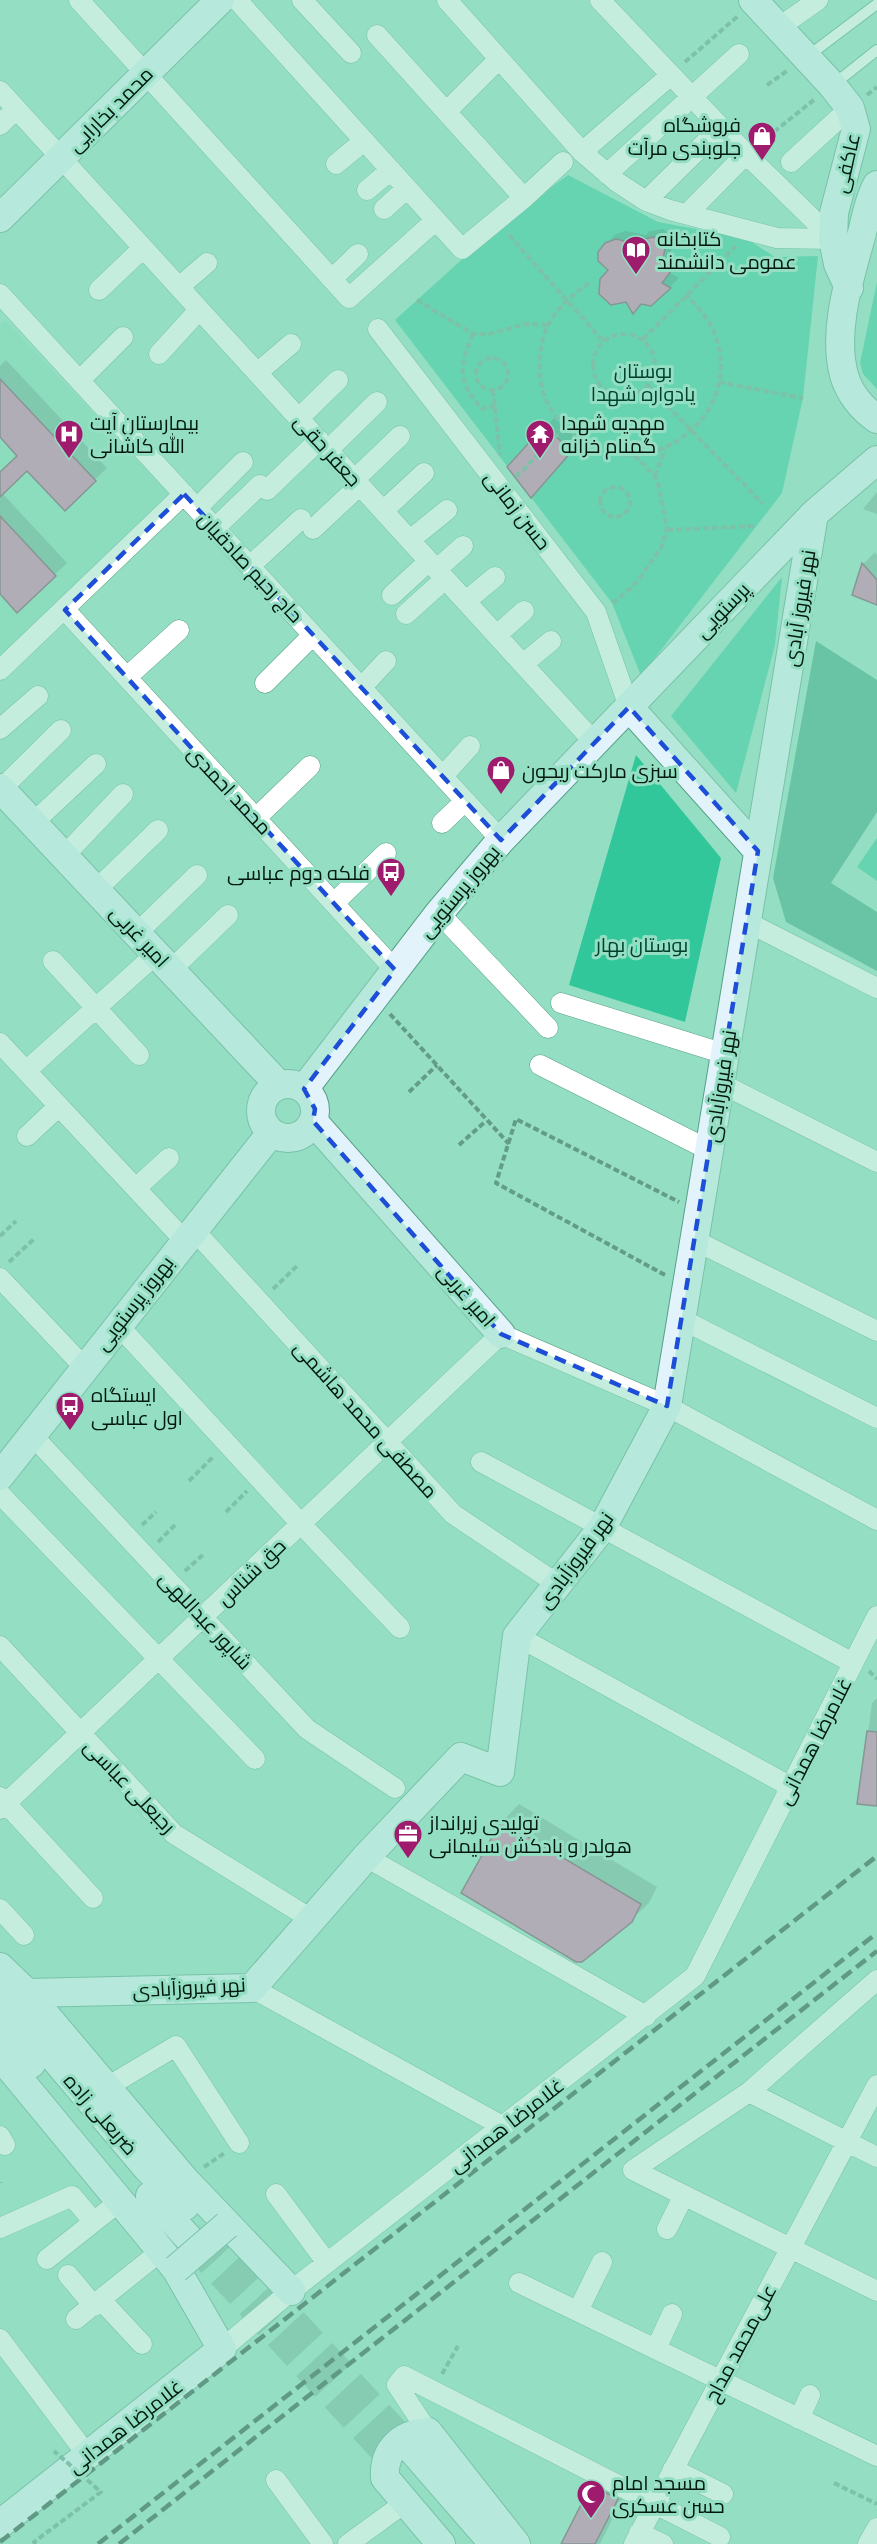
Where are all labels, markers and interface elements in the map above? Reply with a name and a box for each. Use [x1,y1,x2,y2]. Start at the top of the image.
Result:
street label: محمد بخارایی [61,60,159,158]
place label: فروشگاه جلوبندی مرآت [628,111,741,161]
shop icon: فروشگاه جلوبندی مرآت [746,120,778,162]
street label: عاکفی [826,130,866,196]
place label: کتابخانه عمومی دانشمند [657,225,797,275]
library icon: کتابخانه عمومی دانشمند [620,234,652,276]
park label: بوستان یادواره شهدا [591,357,696,407]
street label: جعفر حقی [288,408,368,492]
place label: بیمارستان آیت الله کاشانی [90,409,199,459]
place label: مهدیه شهدا گمنام خزانه [561,409,665,460]
hospital icon: بیمارستان آیت الله کاشانی [53,418,85,460]
temple icon: مهدیه شهدا گمنام خزانه [524,418,556,460]
street label: حسن زمانی [479,465,557,555]
street label: حاج رحیم صادقیان [192,506,309,629]
street label: نهر فیروز آبادی [776,548,822,668]
street label: پرستویی [689,576,756,644]
street label: محمد احمدی [182,740,278,840]
shop icon: سبزی مارکت ریحون [485,754,517,796]
place label: سبزی مارکت ریحون [522,757,678,784]
street label: بهروز پرستویی [412,839,506,943]
bus stop icon: فلکه دوم عباسی [375,856,407,898]
place label: فلکه دوم عباسی [227,859,370,887]
street label: امیر غربی [104,899,176,973]
park label: بوستان بهار [595,931,688,958]
street label: نهر فیروزآبادی [698,1028,742,1144]
street label: بهروز پرستویی [88,1250,180,1356]
street label: امیر غربی [432,1258,502,1332]
street label: مصطفی محمد هاشمی [288,1334,444,1504]
place label: ایستگاه اول عباسی [91,1381,183,1431]
bus stop icon: ایستگاه اول عباسی [54,1390,86,1432]
street label: نهر فیروزآبادی [531,1506,619,1614]
street label: حق شناس [211,1532,291,1612]
street label: شاپور عبداللهی [153,1565,259,1675]
street label: غلامرضا همدانی [770,1673,858,1809]
street label: رجبعلی عباسی [78,1733,182,1839]
place label: تولیدی زیرانداز هولدر و بادکش سلیمانی [428,1809,632,1859]
office icon: تولیدی زیرانداز هولدر و بادکش سلیمانی [392,1818,424,1860]
street label: نهر فیروزآبادی [132,1971,246,2003]
street label: ضربعلی زاده [58,2067,144,2161]
street label: غلامرضا همدانی [443,2071,569,2179]
street label: علی‌محمد مداح [698,2279,783,2407]
street label: غلامرضا همدانی [62,2372,188,2480]
place label: مسجد امام حسن عسکری [612,2469,725,2519]
mosque icon: مسجد امام حسن عسکری [575,2478,607,2520]

